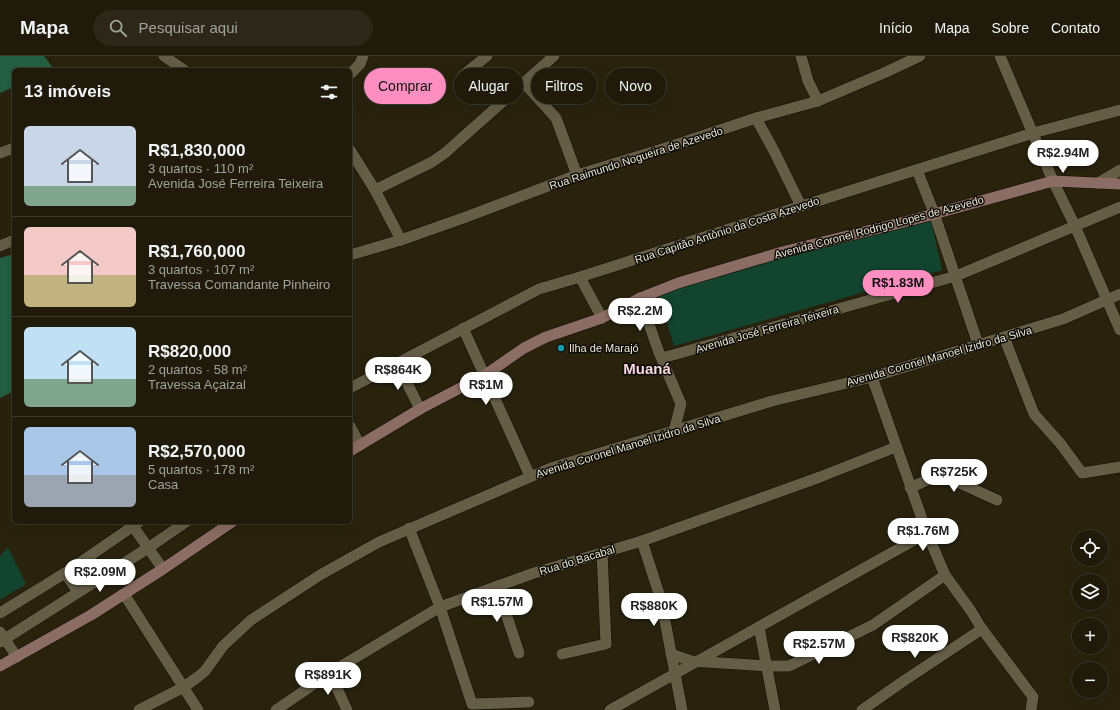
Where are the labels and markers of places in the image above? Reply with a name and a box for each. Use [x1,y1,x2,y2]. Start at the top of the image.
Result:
pin: R$2.94M [1026,140,1100,174]
pin: R$1.83M [861,270,935,304]
pin: R$2.2M [607,298,673,332]
place label: Ilha de Marajó [569,342,639,354]
marker: Ilha de Marajó [556,343,566,353]
pin: R$864K [365,357,431,391]
pin: R$1M [462,372,510,406]
pin: R$725K [921,459,987,493]
pin: R$1.76M [886,518,960,552]
pin: R$2.09M [63,559,137,593]
pin: R$1.57M [460,589,534,623]
pin: R$880K [621,593,687,627]
pin: R$820K [882,625,948,659]
pin: R$2.57M [782,631,856,665]
pin: R$891K [295,662,361,696]

